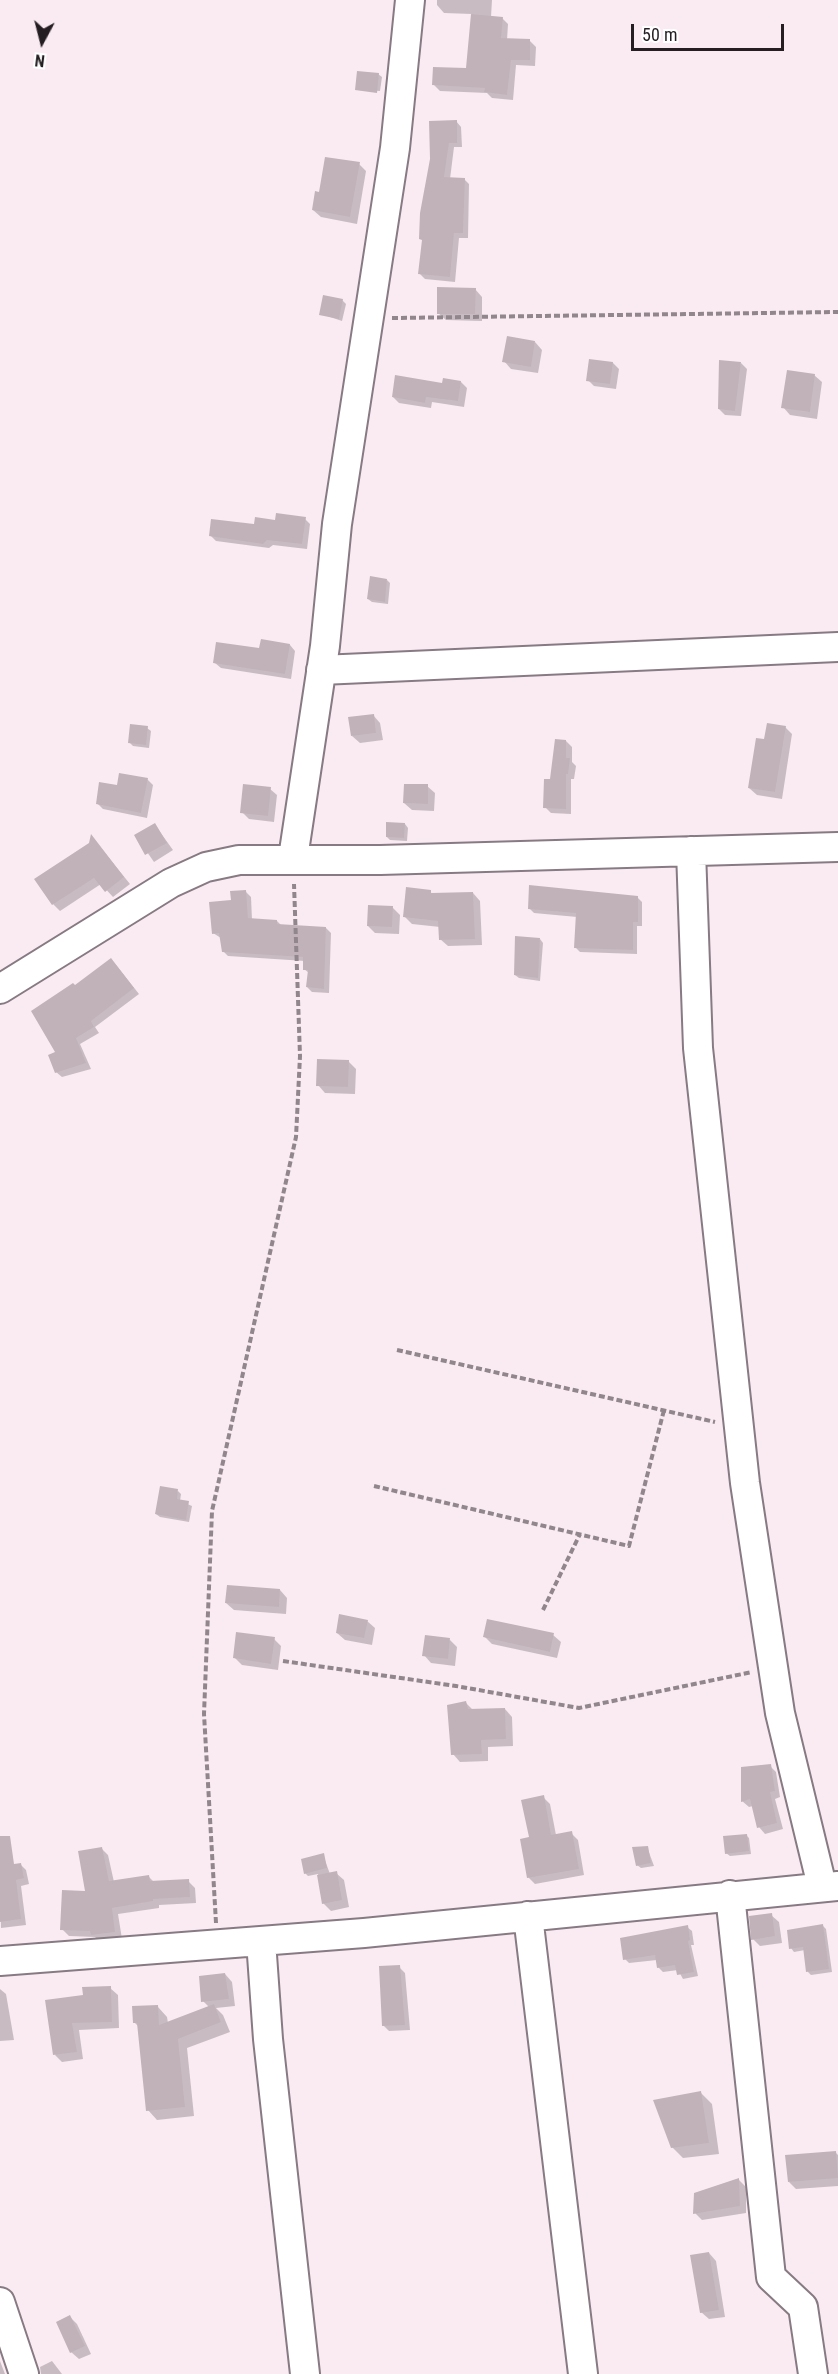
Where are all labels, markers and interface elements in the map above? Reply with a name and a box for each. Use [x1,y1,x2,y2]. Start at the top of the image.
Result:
north arrow [12,12,72,72]
scale bar [634,12,787,50]
text: 50 m [642,24,677,45]
text: N [34,50,46,70]

